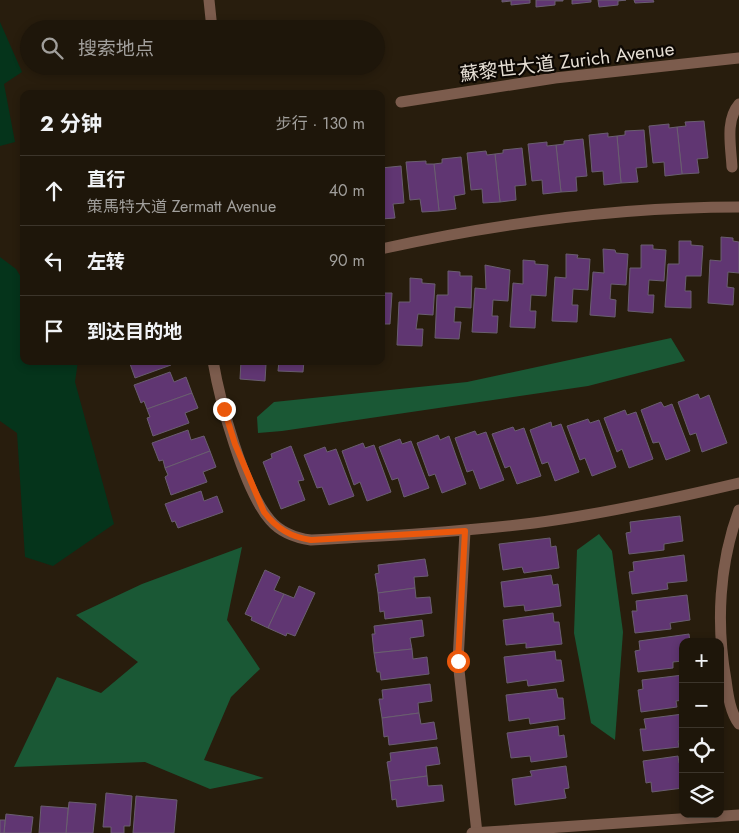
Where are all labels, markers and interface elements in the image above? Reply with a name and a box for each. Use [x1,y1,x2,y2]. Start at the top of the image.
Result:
search box [20,20,385,75]
icon: search [38,34,66,62]
text: 搜索地点 [78,35,154,62]
street label: 蘇黎世大道 Zurich Avenue [458,35,676,88]
text: 2 分钟 [40,109,102,139]
text: 步行 · 130 m [276,112,365,135]
text: 直行 [87,166,125,193]
icon: ahead [40,177,68,205]
text: 40 m [329,179,365,202]
text: 策馬特大道 Zermatt Avenue [87,195,276,218]
icon: left [40,247,68,275]
text: 左转 [87,248,125,275]
text: 90 m [329,249,365,272]
icon: arrive [40,317,68,345]
text: 到达目的地 [87,318,182,345]
route end [213,398,236,421]
map controls [679,638,724,818]
button: + [679,638,724,683]
route start [447,650,470,673]
button: − [679,683,724,728]
button: locate [679,728,724,773]
button: layers [679,773,724,818]

